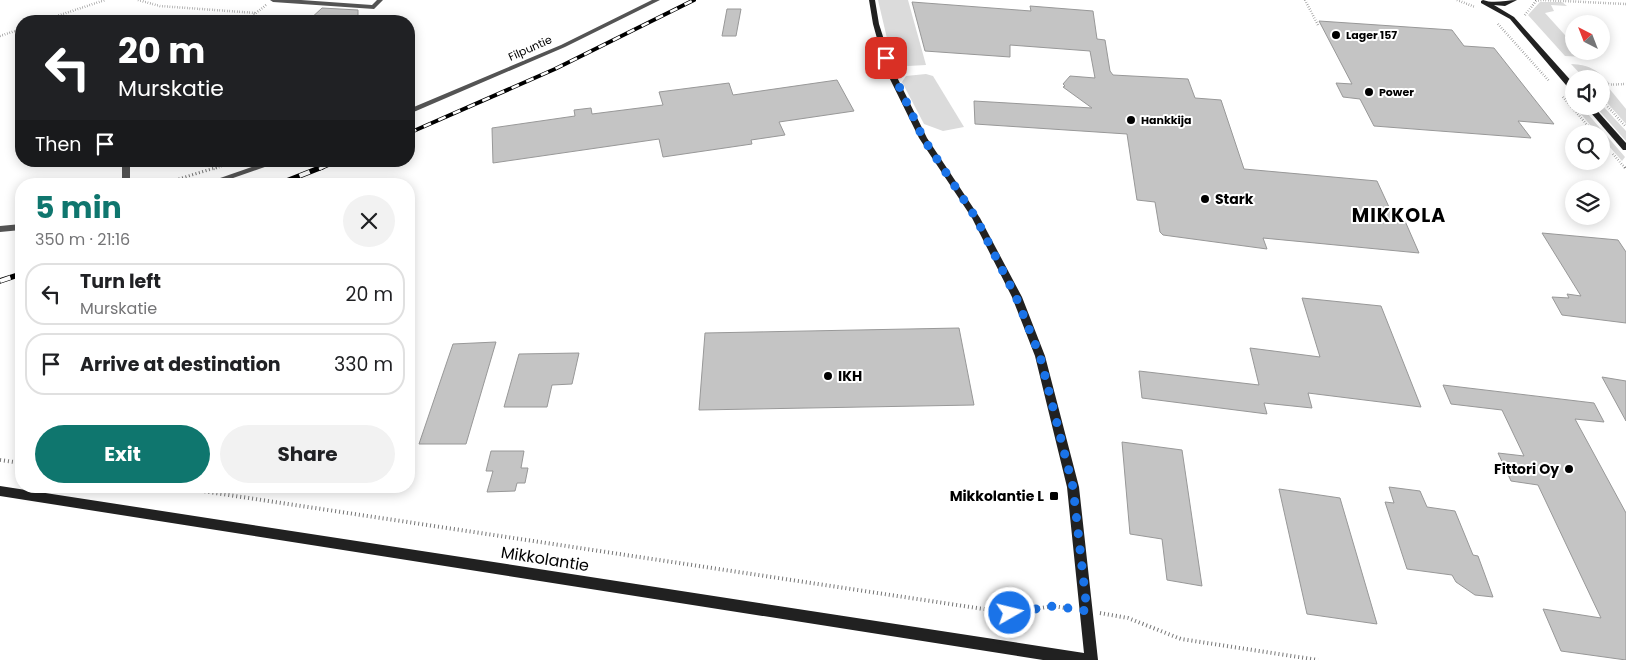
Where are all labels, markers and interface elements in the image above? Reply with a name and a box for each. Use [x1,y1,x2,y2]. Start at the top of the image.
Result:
north arrow [1565,15,1610,60]
map controls [1565,15,1610,225]
text: 20 m [118,26,205,75]
place label: Lager 157 [1346,27,1397,43]
marker: Lager 157 [1330,29,1342,41]
street label: Filpuntie [506,31,554,65]
icon: left [35,35,100,100]
pin [865,37,907,79]
icon: arrive [872,44,900,72]
button: sound [1565,70,1610,115]
text: Murskatie [118,73,224,104]
place label: Power [1379,84,1414,100]
marker: Power [1363,86,1375,98]
place label: Hankkija [1141,112,1191,128]
marker: Hankkija [1125,114,1137,126]
button: search [1565,125,1610,170]
icon: arrive [91,130,119,158]
text: Then [35,131,81,158]
button: layers [1565,180,1610,225]
text: 5 min [35,186,122,229]
place label: Stark [1215,189,1254,209]
marker: Stark [1199,193,1211,205]
button: close [343,195,395,247]
district label: MIKKOLA [1352,202,1446,229]
text: 350 m · 21:16 [35,228,130,251]
text: Turn left [80,268,161,295]
icon: left [37,280,65,308]
text: 20 m [345,281,393,308]
text: Murskatie [80,297,157,320]
icon: arrive [37,350,65,378]
text: Arrive at destination [80,351,281,378]
text: 330 m [334,351,393,378]
place label: IKH [838,366,862,386]
marker: IKH [822,370,834,382]
button: Exit [35,425,210,483]
button: Share [220,425,395,483]
place label: Fittori Oy [1494,459,1559,479]
marker: Fittori Oy [1563,463,1575,475]
place label: Mikkolantie L [950,486,1044,506]
marker: Mikkolantie L [1048,490,1060,502]
street label: Mikkolantie [499,541,591,577]
position arrow [983,586,1035,638]

